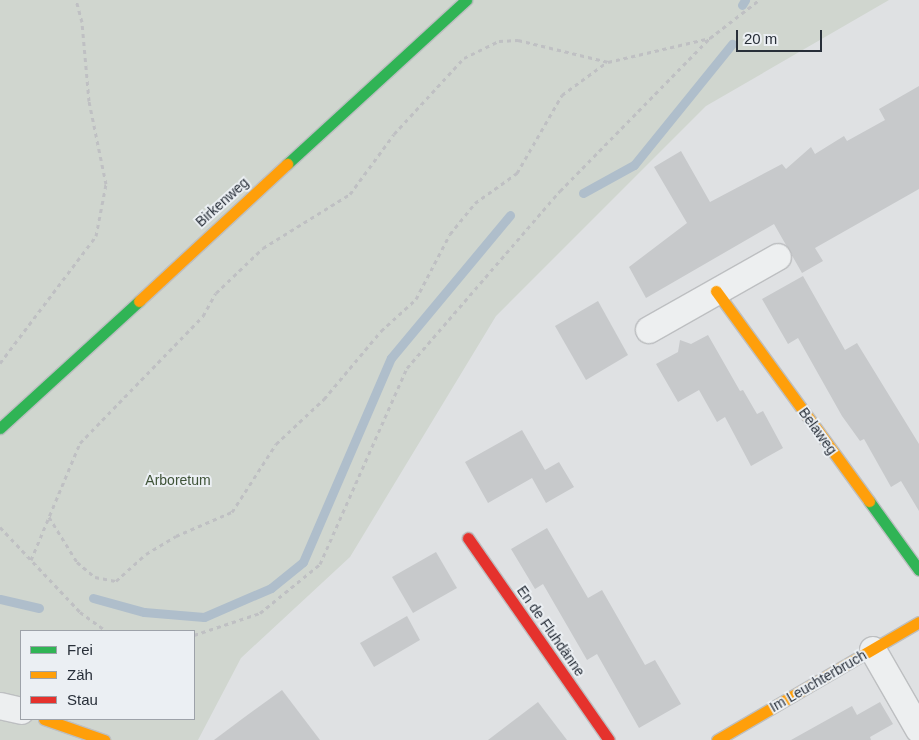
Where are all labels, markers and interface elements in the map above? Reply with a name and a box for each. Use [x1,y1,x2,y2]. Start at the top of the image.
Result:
scale bar [739,20,825,52]
text: 20 m [744,30,777,47]
street label: Birkenweg [192,174,252,230]
street label: Belaweg [795,404,841,458]
park label: Arboretum [145,472,211,488]
street label: En de Fluhdänne [514,583,588,679]
legend [20,630,195,720]
text: Frei [67,641,93,658]
street label: Im Leuchterbruch [767,646,869,716]
text: Zäh [67,666,93,683]
text: Stau [67,691,98,708]

